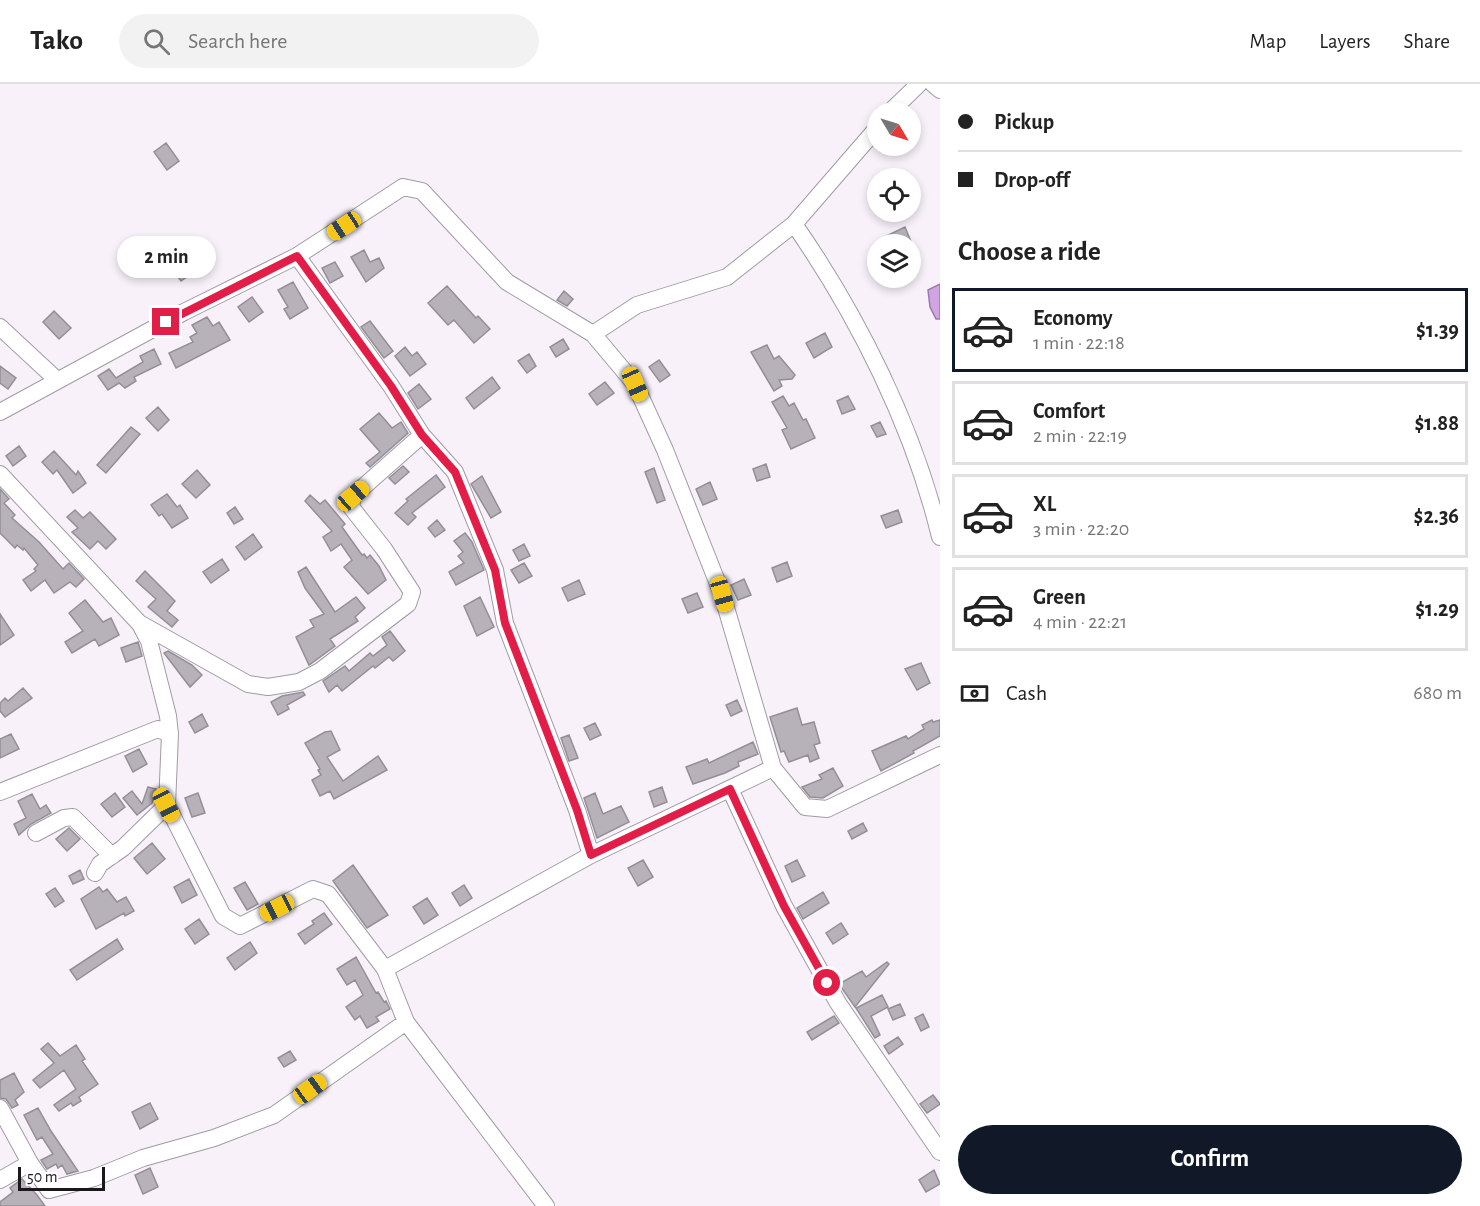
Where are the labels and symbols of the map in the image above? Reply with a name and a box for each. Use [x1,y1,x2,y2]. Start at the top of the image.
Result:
north arrow [867,102,921,156]
car [324,209,364,243]
callout: 2 min [116,235,216,277]
route end [152,308,179,335]
car [619,364,651,404]
car [334,477,372,515]
car [708,574,736,614]
car [150,785,182,825]
car [257,892,297,924]
route start [813,969,840,996]
car [290,1071,330,1107]
scale bar [18,1164,105,1192]

